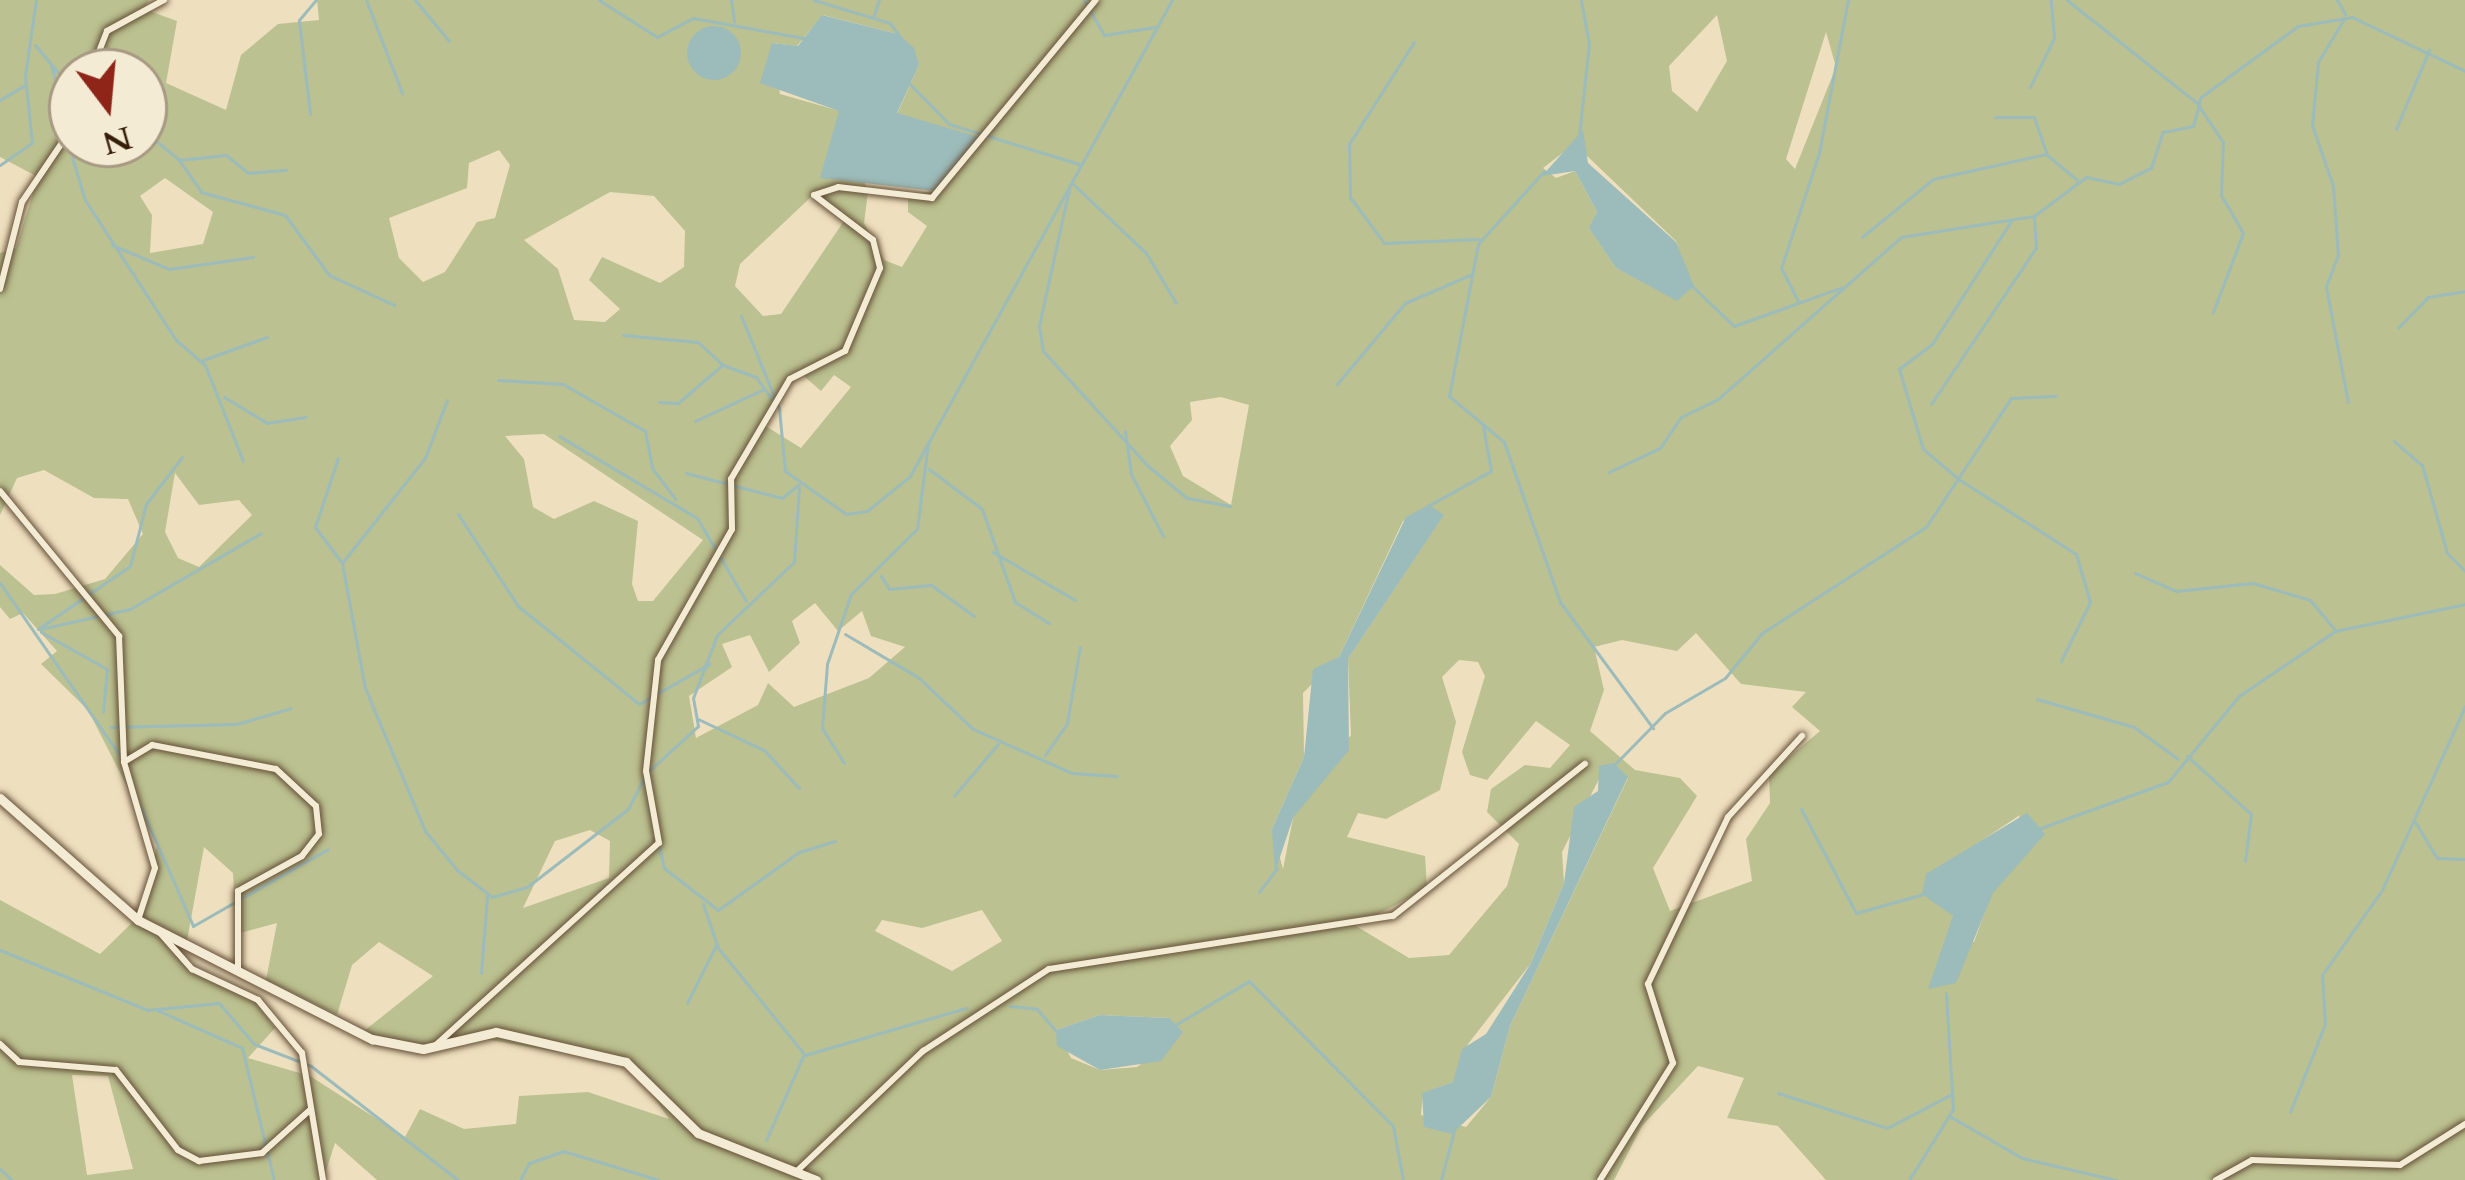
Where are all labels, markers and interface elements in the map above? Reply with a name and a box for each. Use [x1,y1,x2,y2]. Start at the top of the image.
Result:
north arrow [48,48,168,168]
text: N [97,115,137,166]

